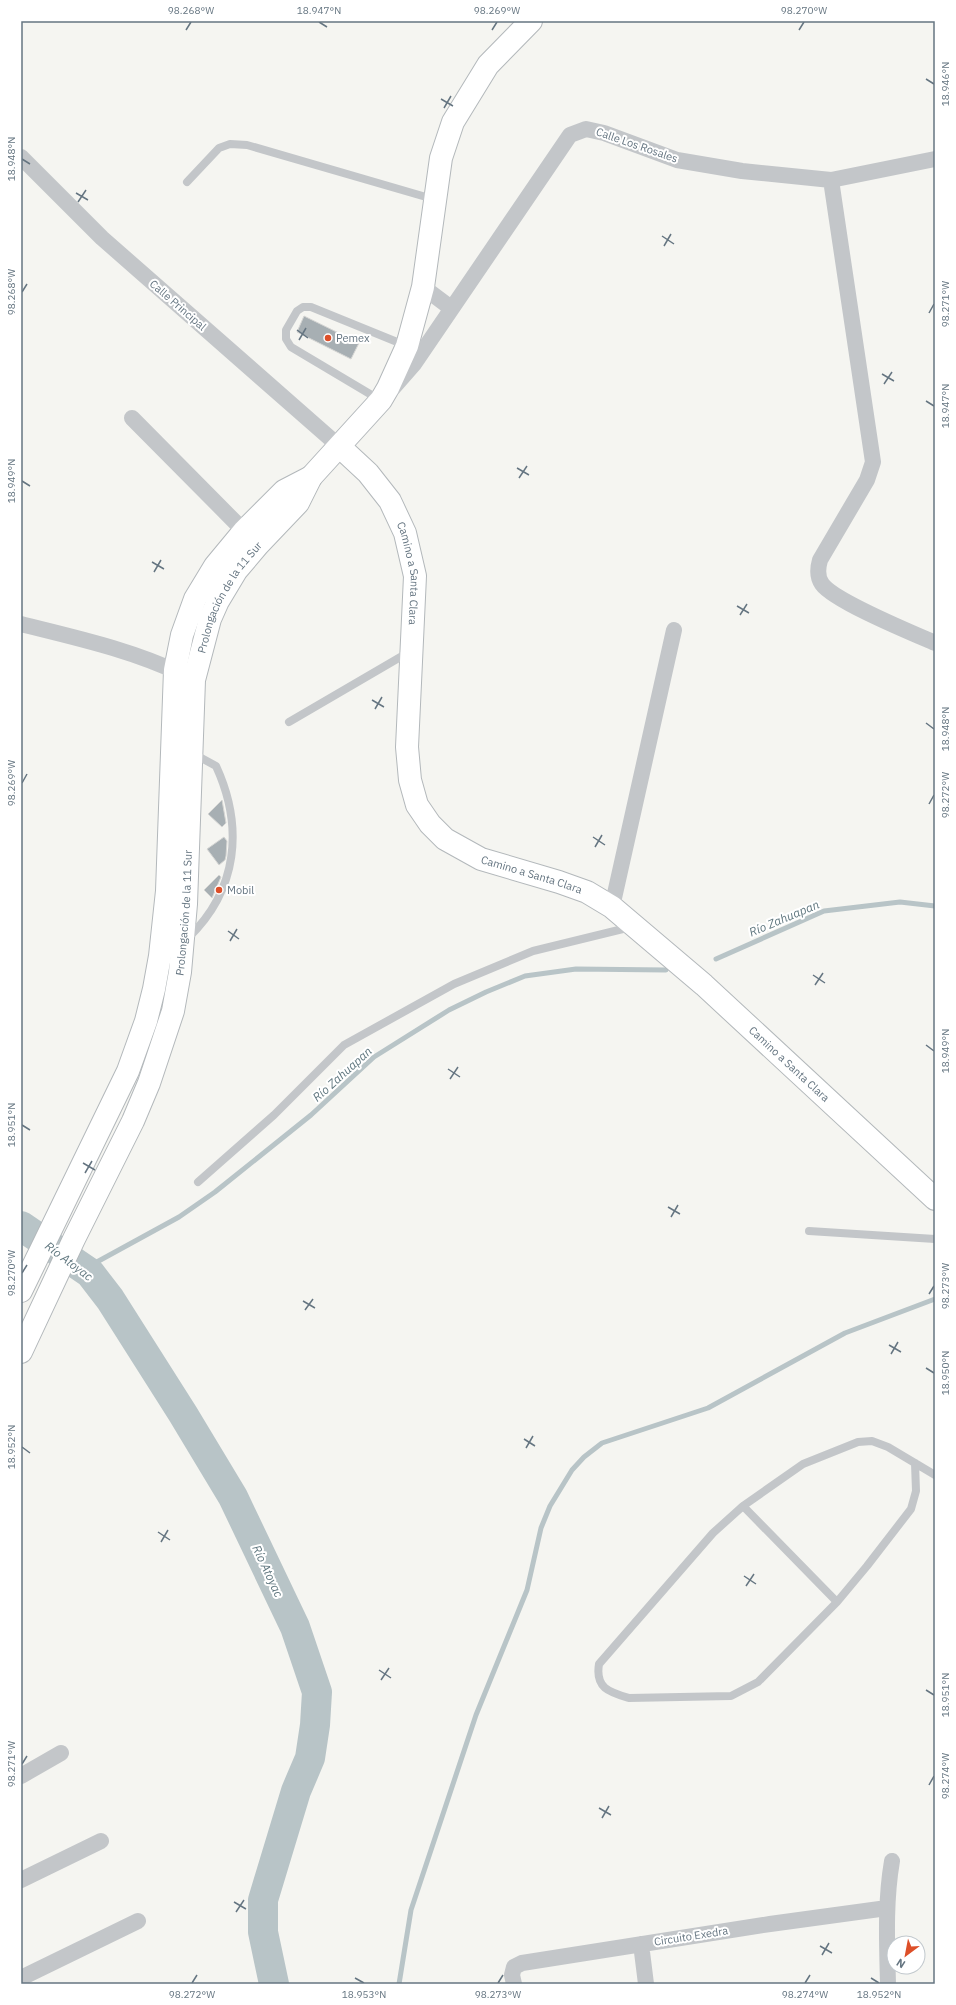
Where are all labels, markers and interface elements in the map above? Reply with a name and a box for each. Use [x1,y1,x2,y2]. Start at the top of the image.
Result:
text: 98.268°W [168,4,214,17]
text: 18.947°N [297,4,341,17]
text: 98.269°W [474,4,520,17]
text: 98.270°W [781,4,827,17]
text: 18.946°N [939,62,952,106]
street label: Calle Los Rosales [594,124,680,166]
text: 18.948°N [5,137,18,181]
text: 98.268°W [5,269,18,315]
street label: Calle Principal [147,277,209,333]
text: 98.271°W [939,281,952,327]
place label: Pemex [336,331,370,345]
marker: Pemex [323,333,333,343]
text: 18.947°N [939,384,952,428]
text: 18.949°N [5,459,18,503]
street label: Camino a Santa Clara [394,519,422,626]
street label: Prolongación de la 11 Sur [194,538,265,655]
text: 18.948°N [939,707,952,751]
text: 98.269°W [5,760,18,806]
text: 98.272°W [939,772,952,818]
street label: Prolongación de la 11 Sur [172,849,195,977]
street label: Camino a Santa Clara [479,852,584,897]
place label: Mobil [227,883,254,897]
marker: Mobil [214,885,224,895]
water label: Río Zahuapan [747,896,822,940]
street label: Camino a Santa Clara [746,1023,833,1105]
text: 18.949°N [939,1029,952,1073]
water label: Río Zahuapan [309,1043,375,1105]
text: 18.951°N [5,1103,18,1147]
water label: Río Atoyac [42,1238,96,1284]
text: 98.270°W [5,1250,18,1296]
text: 98.273°W [939,1263,952,1309]
text: 18.950°N [939,1351,952,1395]
text: 18.952°N [5,1425,18,1469]
water label: Río Atoyac [249,1542,287,1600]
text: 18.951°N [939,1673,952,1717]
text: 98.271°W [5,1741,18,1787]
text: 98.274°W [939,1753,952,1799]
street label: Circuito Exedra [653,1923,729,1949]
north arrow [886,1935,926,1975]
text: N [894,1955,908,1972]
text: 98.272°W [169,1988,215,2001]
text: 18.953°N [342,1988,386,2001]
text: 98.273°W [475,1988,521,2001]
text: 98.274°W [782,1988,828,2001]
text: 18.952°N [857,1988,901,2001]

